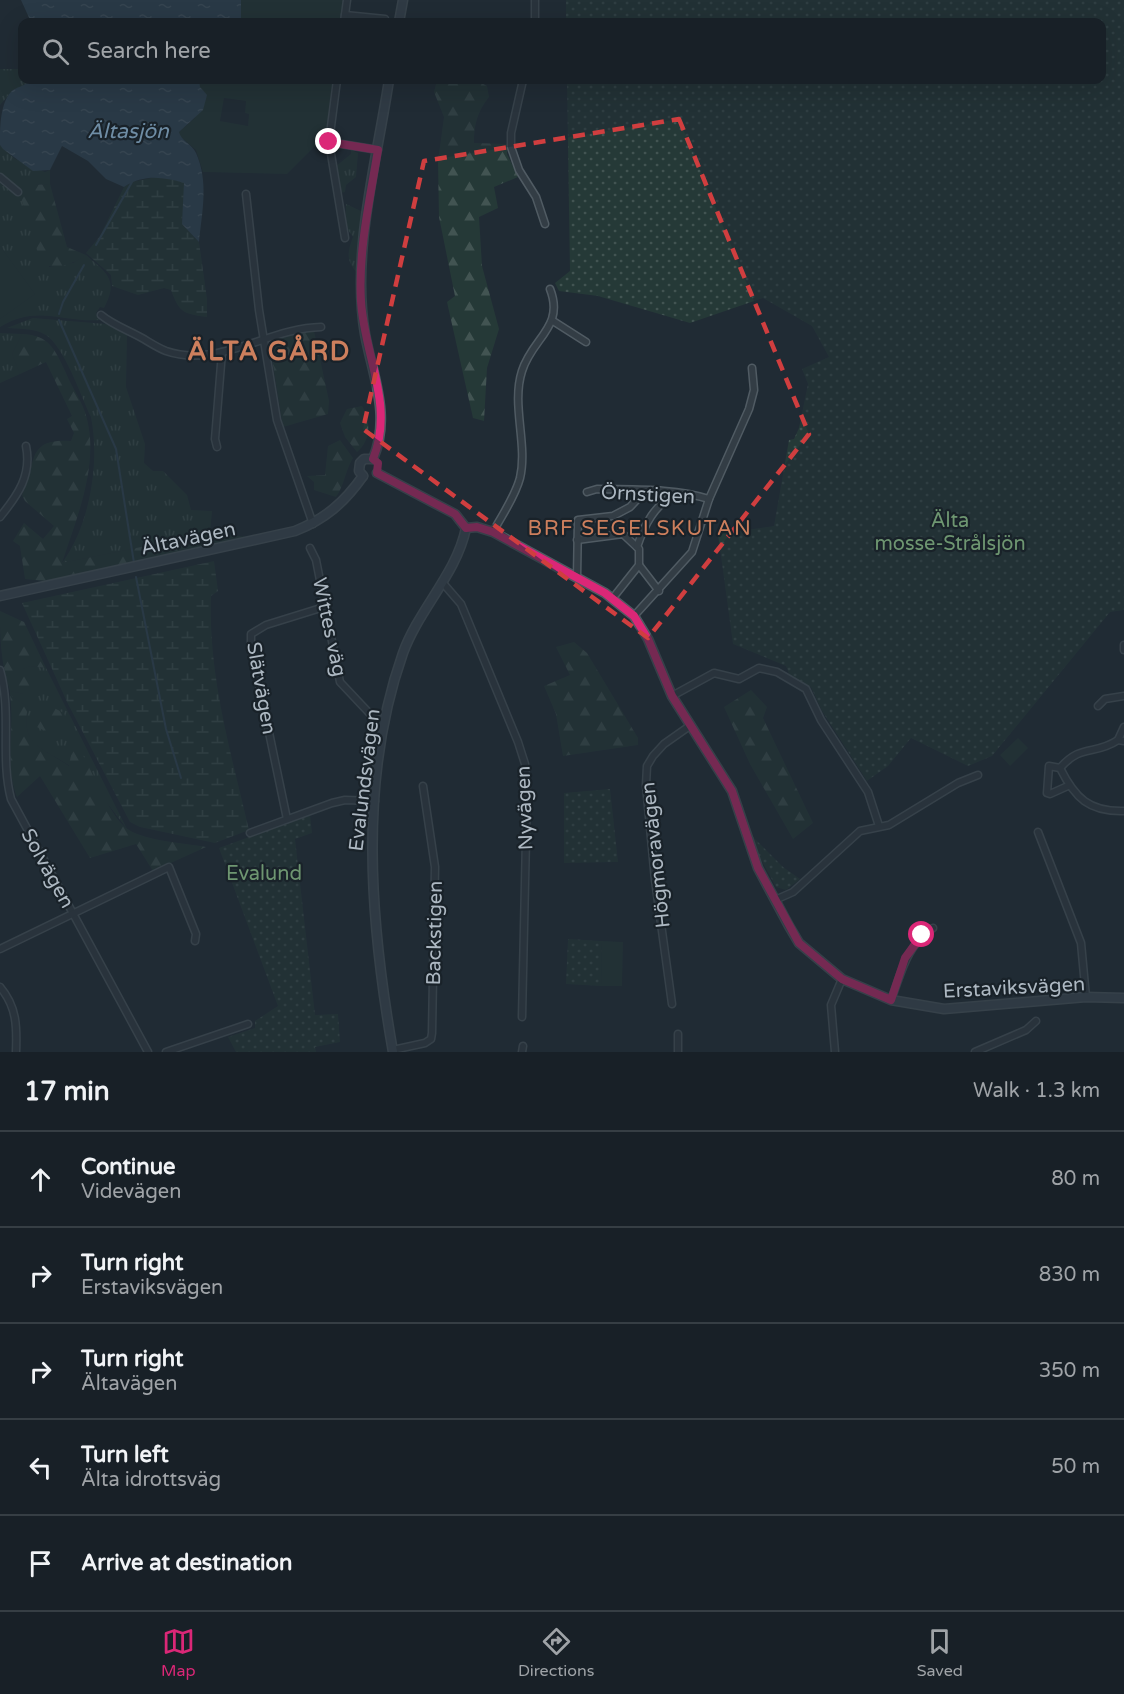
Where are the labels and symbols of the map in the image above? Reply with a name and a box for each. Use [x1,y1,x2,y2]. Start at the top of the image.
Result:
water label: Ältasjön [87,119,170,144]
route end [315,128,341,154]
district label: ÄLTA GÅRD [187,334,351,367]
street label: Örnstigen [600,480,696,509]
park label: Älta mosse-Strålsjön [874,509,1026,556]
district label: BRF SEGELSKUTAN [528,516,752,541]
street label: Ältavägen [139,517,238,561]
street label: Wittes väg [307,576,351,679]
street label: Slätvägen [241,640,281,736]
street label: Evalundsvägen [344,707,386,853]
street label: Nyvägen [512,765,538,851]
street label: Högmoravägen [636,781,676,929]
street label: Solvägen [15,824,79,912]
park label: Evalund [226,862,302,886]
street label: Backstigen [422,880,448,986]
route start [908,921,934,947]
street label: Erstaviksvägen [942,972,1086,1004]

